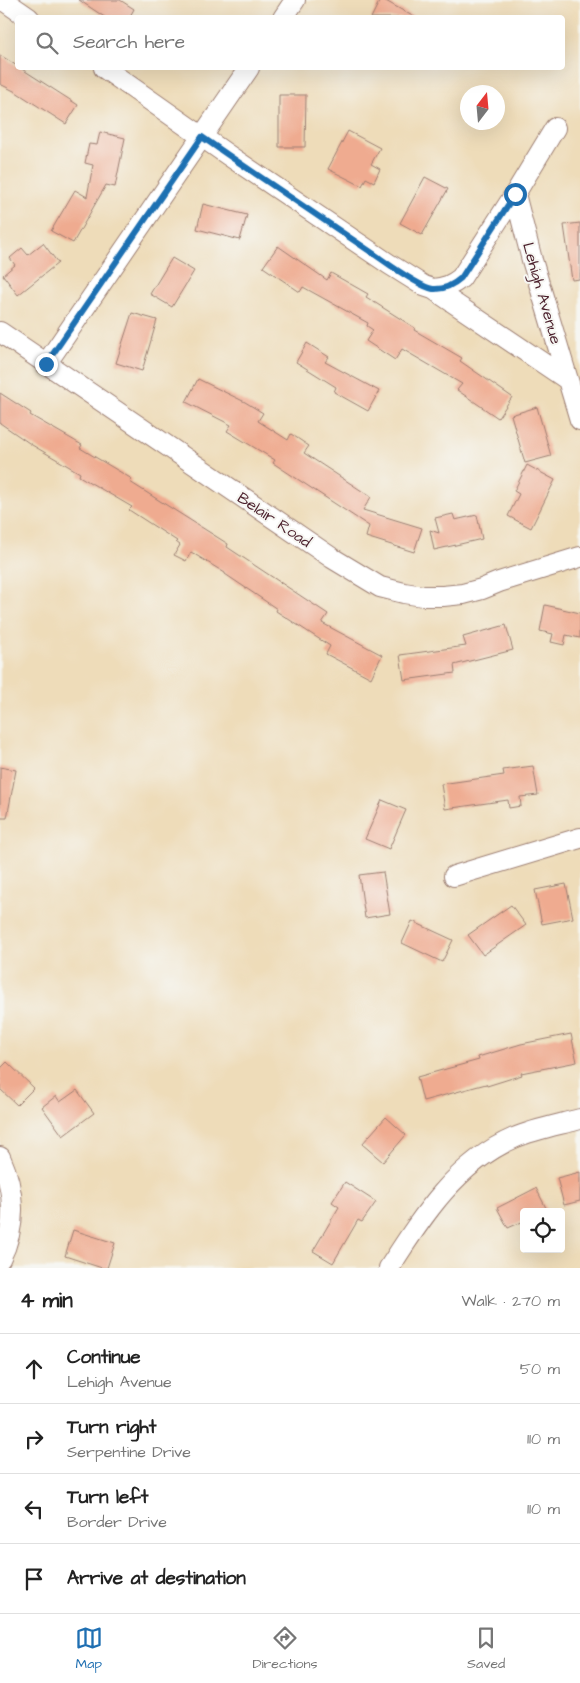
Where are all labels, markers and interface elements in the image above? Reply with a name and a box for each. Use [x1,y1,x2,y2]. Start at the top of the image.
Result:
search box [15,15,565,70]
icon: search [33,29,61,57]
text: Search here [73,29,185,56]
north arrow [460,85,505,130]
route start [504,183,527,206]
street label: Lehigh Avenue [516,240,567,347]
route end [35,353,58,376]
street label: Belair Road [233,487,316,553]
map controls [520,1208,565,1253]
button: locate [520,1208,565,1253]
text: 4 min [20,1286,73,1315]
text: Walk · 270 m [461,1290,560,1312]
text: Continue [67,1344,141,1371]
icon: ahead [20,1355,48,1383]
text: 50 m [520,1358,560,1380]
text: Lehigh Avenue [67,1371,172,1393]
text: Turn right [67,1414,156,1441]
icon: right [20,1425,48,1453]
text: 110 m [527,1428,560,1450]
text: Serpentine Drive [67,1441,191,1463]
text: Turn left [67,1484,148,1511]
icon: left [20,1495,48,1523]
text: 110 m [527,1498,560,1520]
text: Border Drive [67,1511,167,1533]
icon: arrive [20,1565,48,1593]
text: Arrive at destination [67,1565,246,1592]
tab: Map [75,1624,103,1674]
tab: Directions [252,1624,317,1674]
tab: Saved [467,1624,505,1674]

